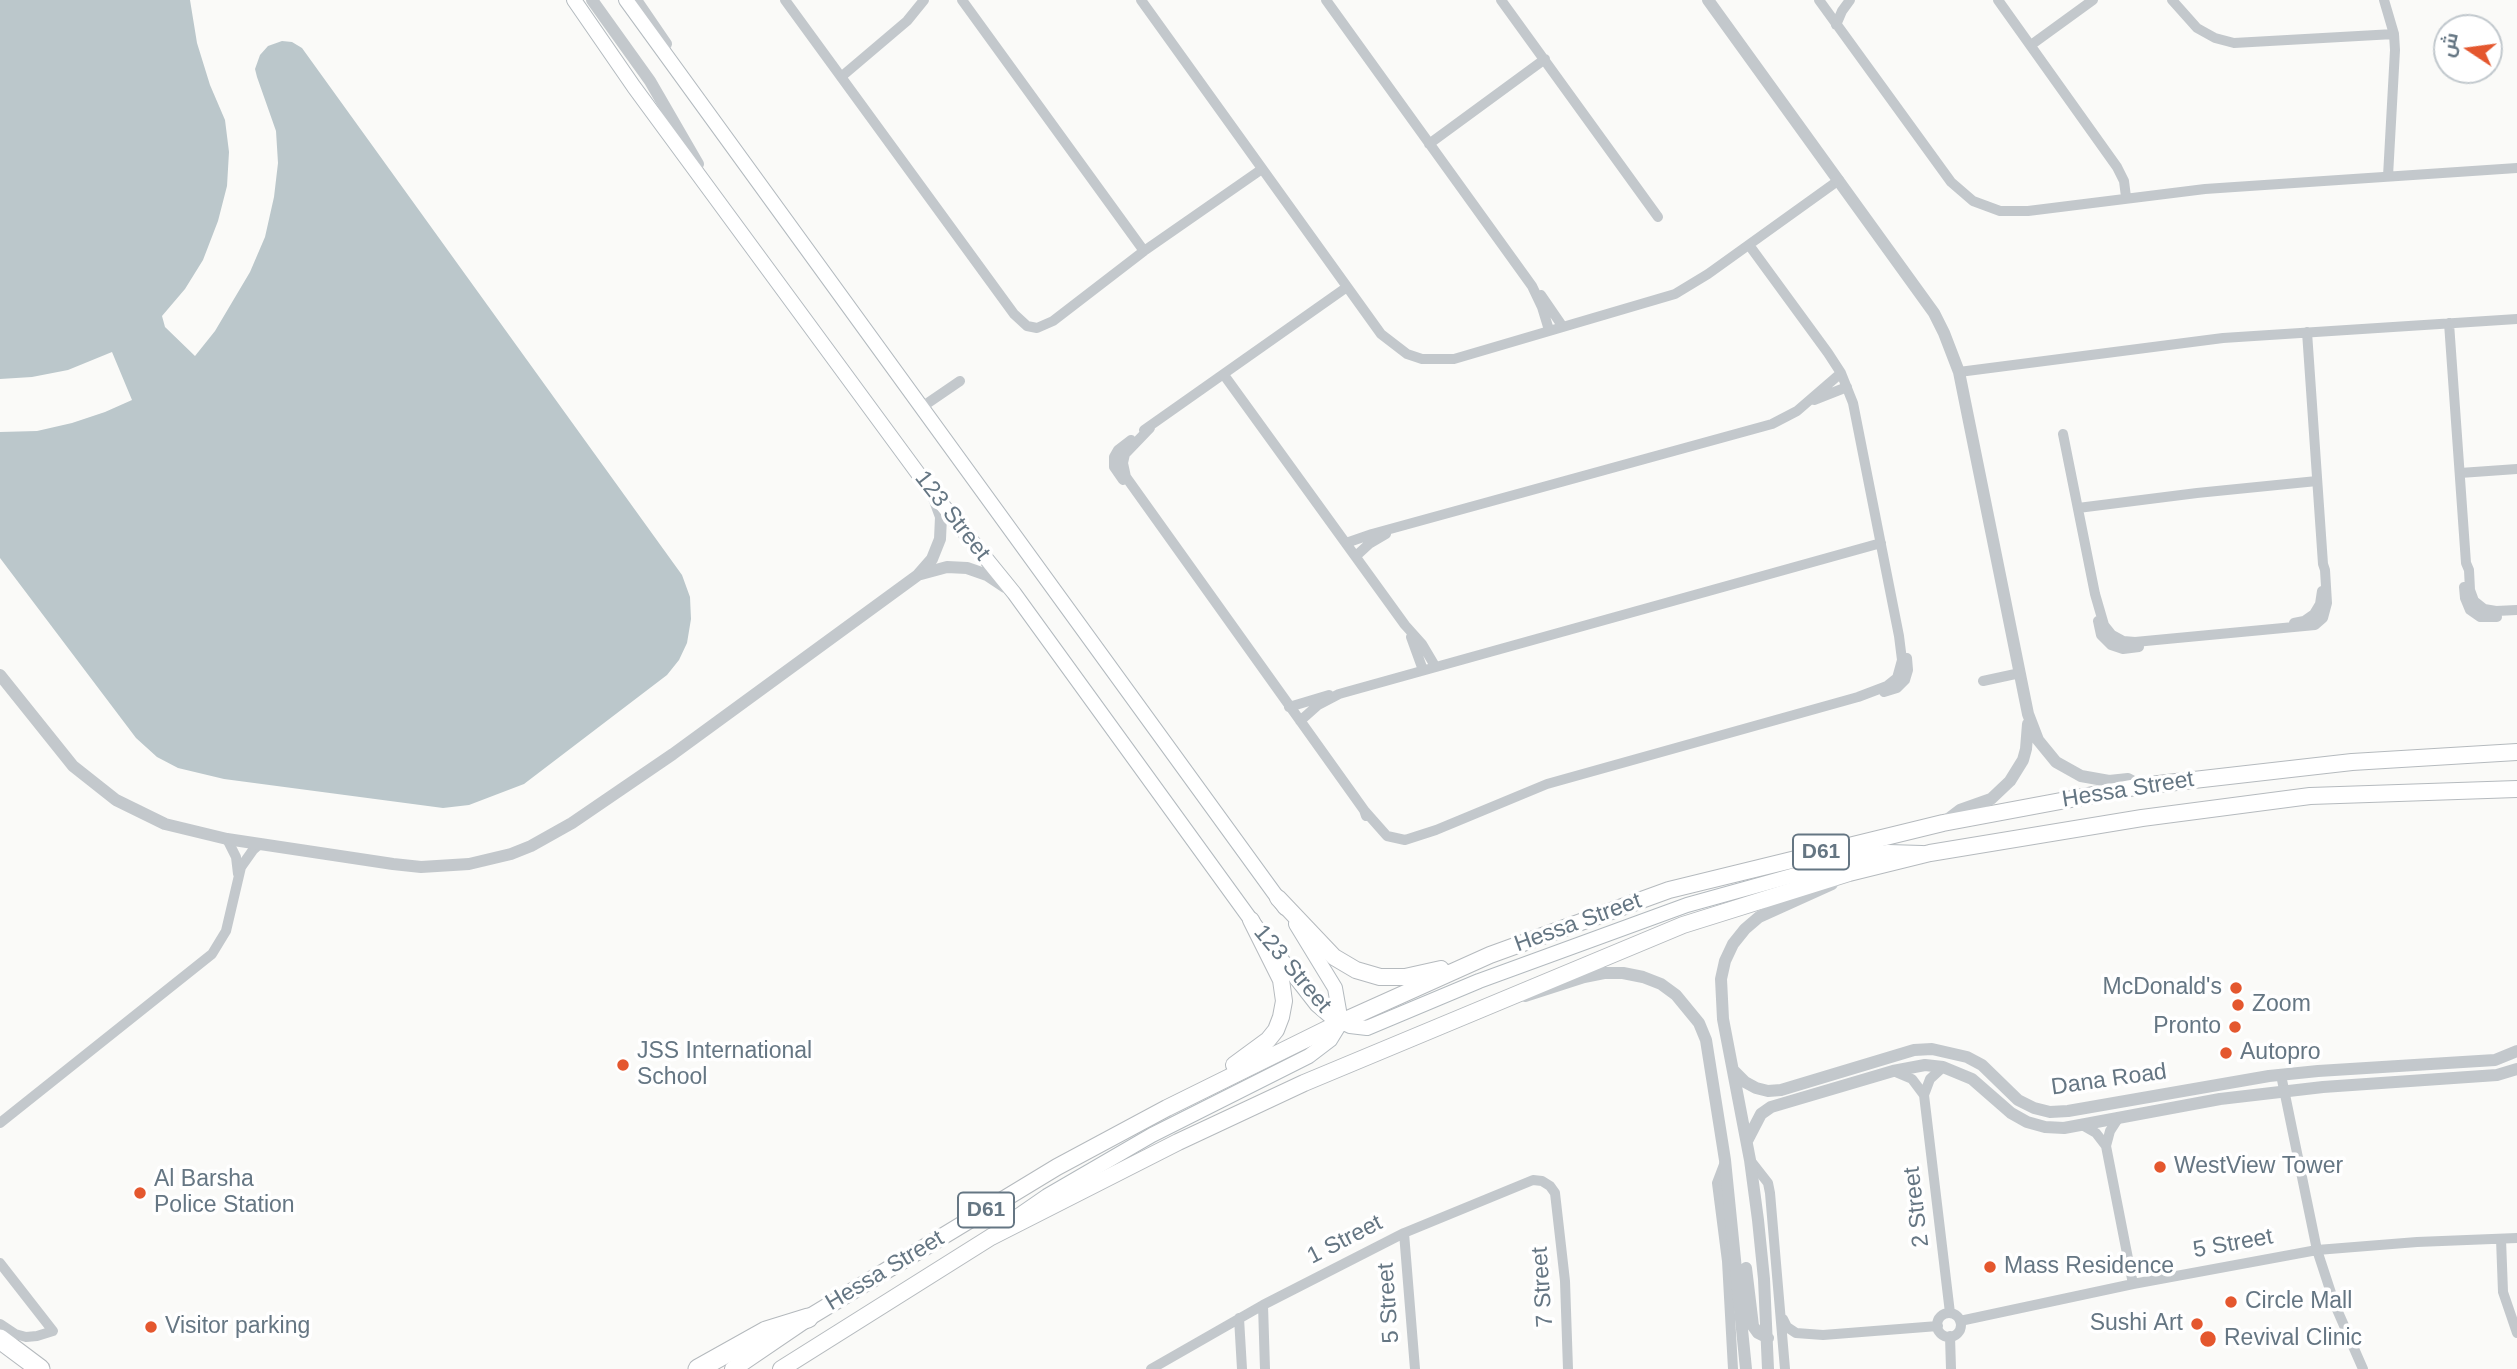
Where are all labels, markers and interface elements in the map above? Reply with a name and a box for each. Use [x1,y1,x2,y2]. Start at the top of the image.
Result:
north arrow [2433,14,2503,84]
text: ش [2436,30,2462,59]
street label: 123 Street [908,466,996,566]
street label: Hessa Street [2060,766,2196,814]
road number: D61 [1793,834,1849,870]
street label: Hessa Street [1511,887,1645,959]
street label: 123 Street [1247,919,1337,1019]
place label: McDonald's [2103,974,2222,1002]
marker: McDonald's [2228,980,2244,996]
place label: Zoom [2252,991,2311,1019]
marker: Zoom [2230,997,2246,1013]
place label: Pronto [2153,1013,2221,1041]
marker: Pronto [2227,1019,2243,1035]
place label: JSS International School [637,1038,812,1092]
place label: Autopro [2240,1039,2321,1067]
marker: Autopro [2218,1045,2234,1061]
marker: JSS International School [615,1057,631,1073]
street label: Dana Road [2049,1058,2169,1102]
place label: WestView Tower [2174,1153,2343,1181]
marker: WestView Tower [2152,1159,2168,1175]
street label: 2 Street [1898,1165,1936,1249]
place label: Al Barsha Police Station [154,1166,295,1220]
marker: Al Barsha Police Station [132,1185,148,1201]
road number: D61 [958,1192,1014,1228]
street label: 1 Street [1303,1209,1387,1271]
street label: 5 Street [2191,1223,2275,1265]
street label: Hessa Street [821,1225,949,1317]
street label: 7 Street [1526,1246,1560,1328]
place label: Mass Residence [2004,1253,2174,1281]
marker: Mass Residence [1982,1259,1998,1275]
street label: 5 Street [1372,1262,1406,1344]
place label: Circle Mall [2245,1288,2352,1316]
marker: Circle Mall [2223,1294,2239,1310]
place label: Sushi Art [2090,1310,2183,1338]
place label: Visitor parking [165,1313,310,1341]
marker: Sushi Art [2189,1316,2205,1332]
marker: Visitor parking [143,1319,159,1335]
place label: Revival Clinic [2224,1325,2362,1353]
marker: Revival Clinic [2198,1329,2218,1349]

